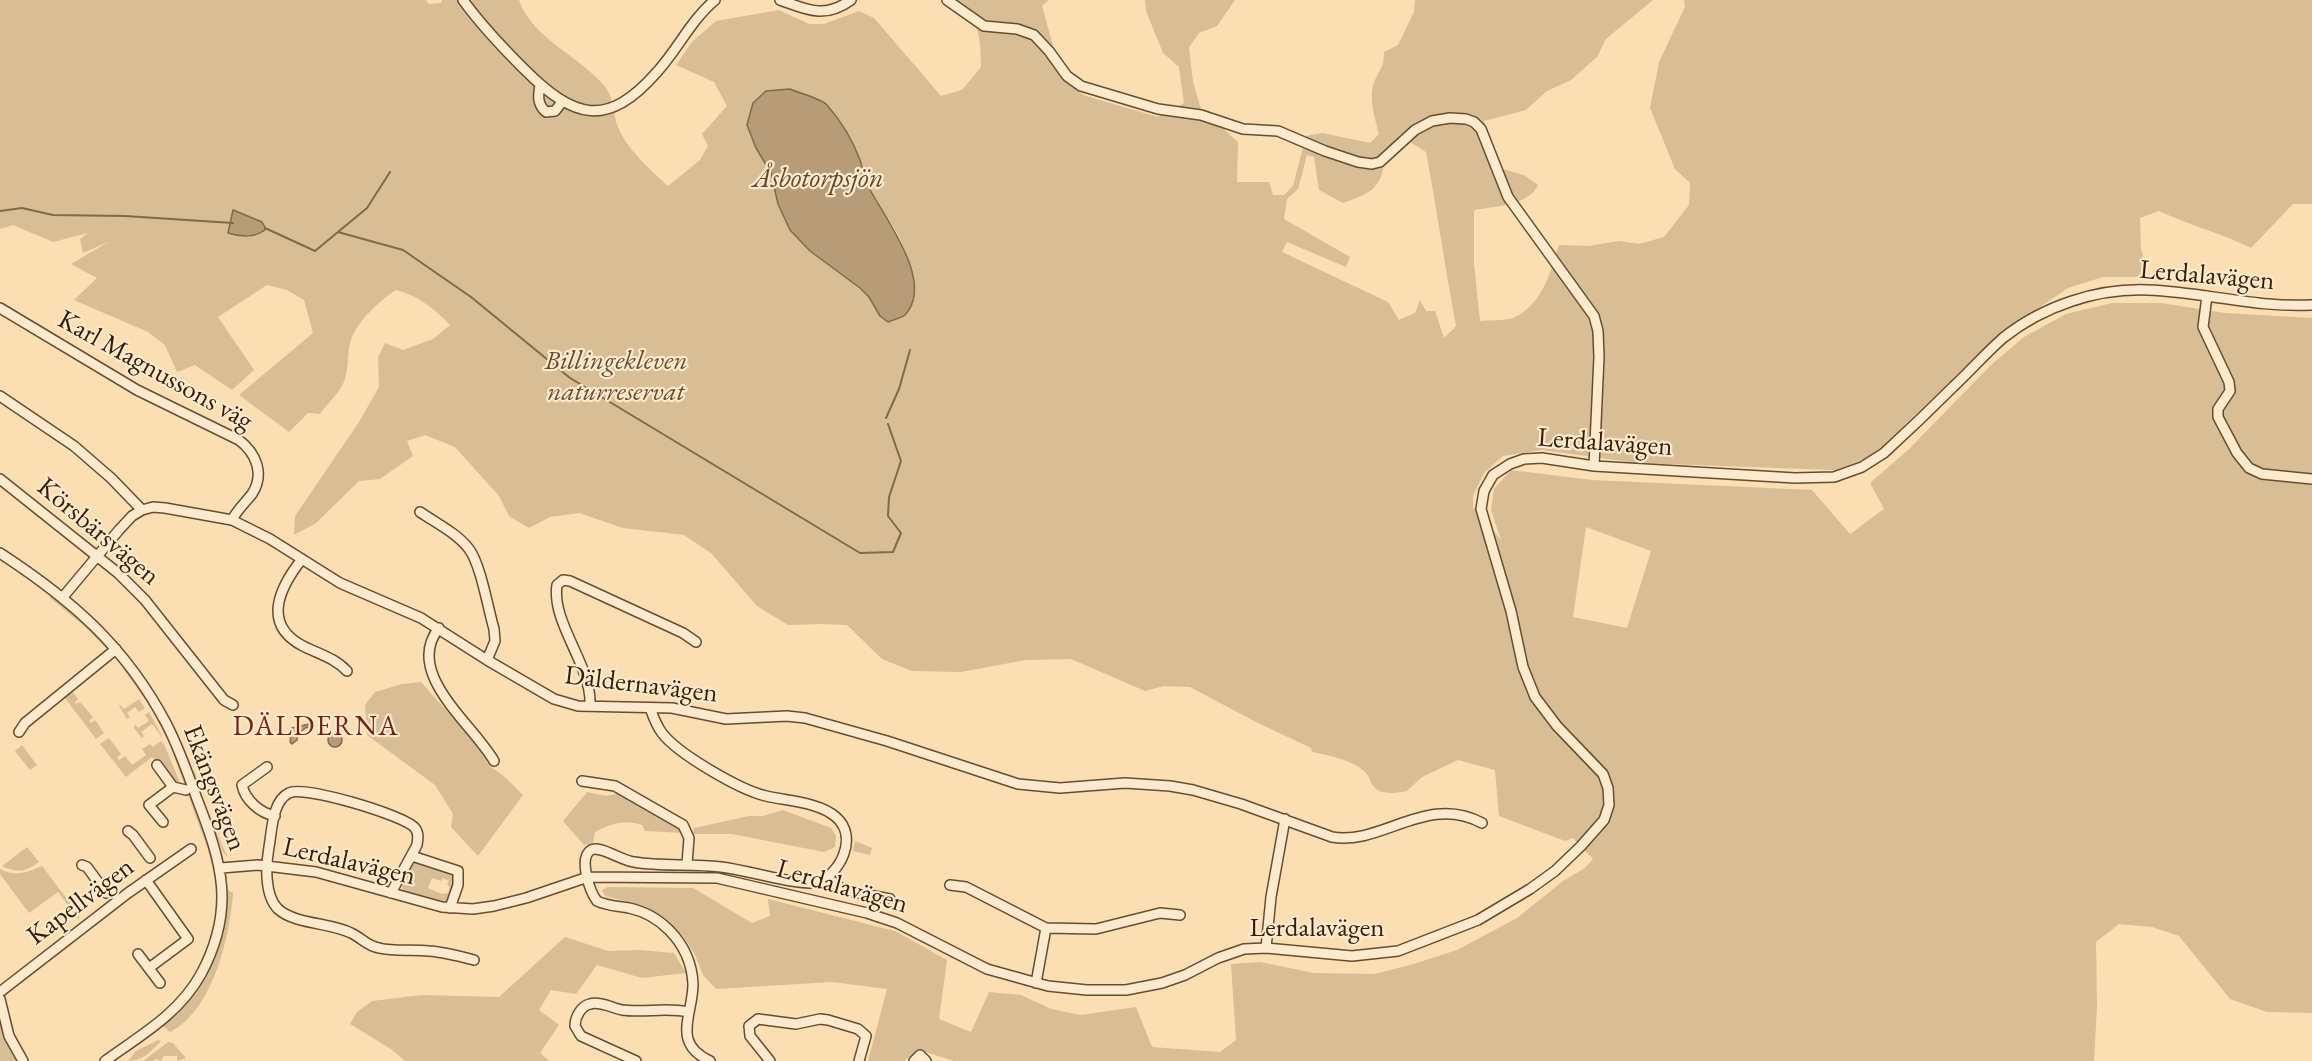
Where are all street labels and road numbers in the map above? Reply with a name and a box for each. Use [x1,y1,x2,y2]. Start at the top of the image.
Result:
street label: Lerdalavägen [2138,254,2276,298]
street label: Karl Magnussons väg [52,304,258,438]
street label: Lerdalavägen [1536,422,1674,464]
street label: Körsbärsvägen [30,471,166,593]
street label: Däldernavägen [563,660,719,710]
street label: Ekängsvägen [175,721,253,855]
street label: Lerdalavägen [279,831,419,893]
street label: Kapellvägen [21,851,141,953]
street label: Lerdalavägen [773,853,911,921]
street label: Lerdalavägen [1249,913,1385,945]

